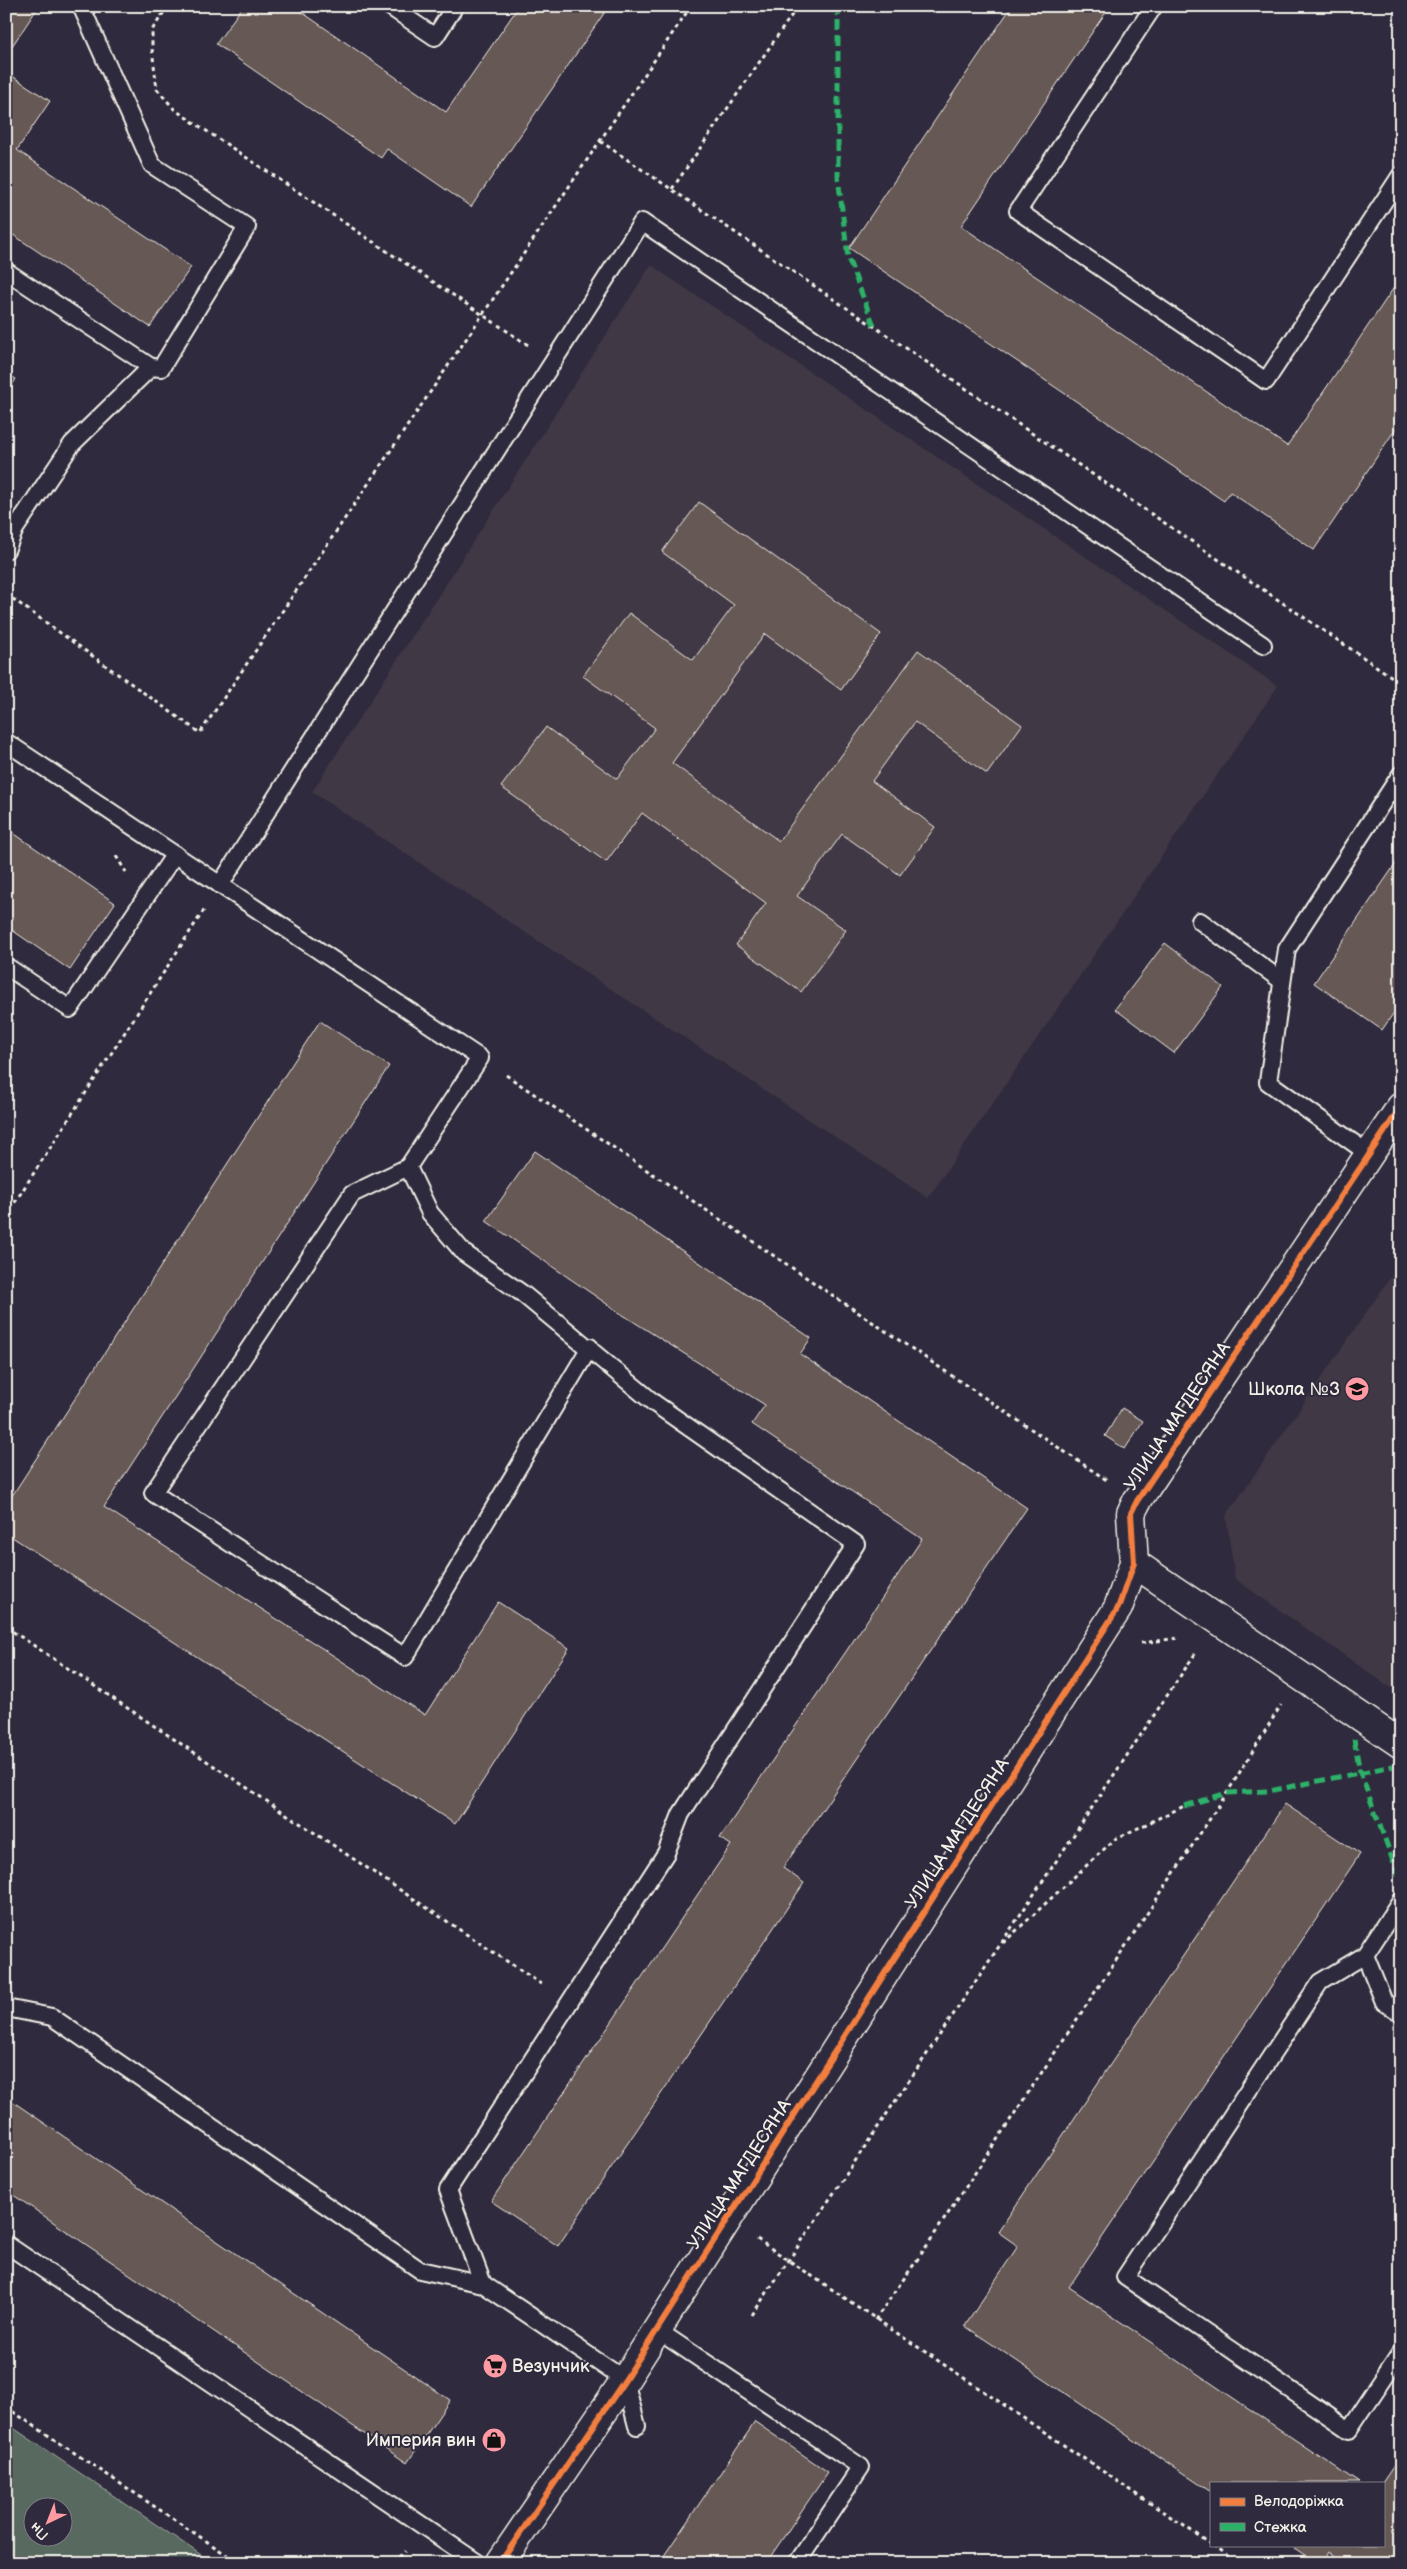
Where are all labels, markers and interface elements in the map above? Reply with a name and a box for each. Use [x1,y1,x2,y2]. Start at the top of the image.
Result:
street label: УЛИЦА МАГДЕСЯНА [1120,1338,1235,1494]
school or university icon: Школа №3 [1344,1376,1370,1402]
place label: Школа №3 [1248,1379,1340,1400]
street label: УЛИЦА МАГДЕСЯНА [901,1754,1014,1912]
street label: УЛИЦА МАГДЕСЯНА [683,2095,796,2253]
supermarket icon: Везунчик [482,2353,508,2379]
place label: Везунчик [512,2356,590,2377]
shop icon: Империя вин [481,2427,507,2453]
place label: Империя вин [366,2430,476,2451]
legend [1210,2482,1384,2546]
text: Велодоріжка [1254,2492,1344,2511]
north arrow [22,2496,72,2546]
text: Стежка [1254,2518,1307,2537]
text: Пн [27,2519,52,2544]

